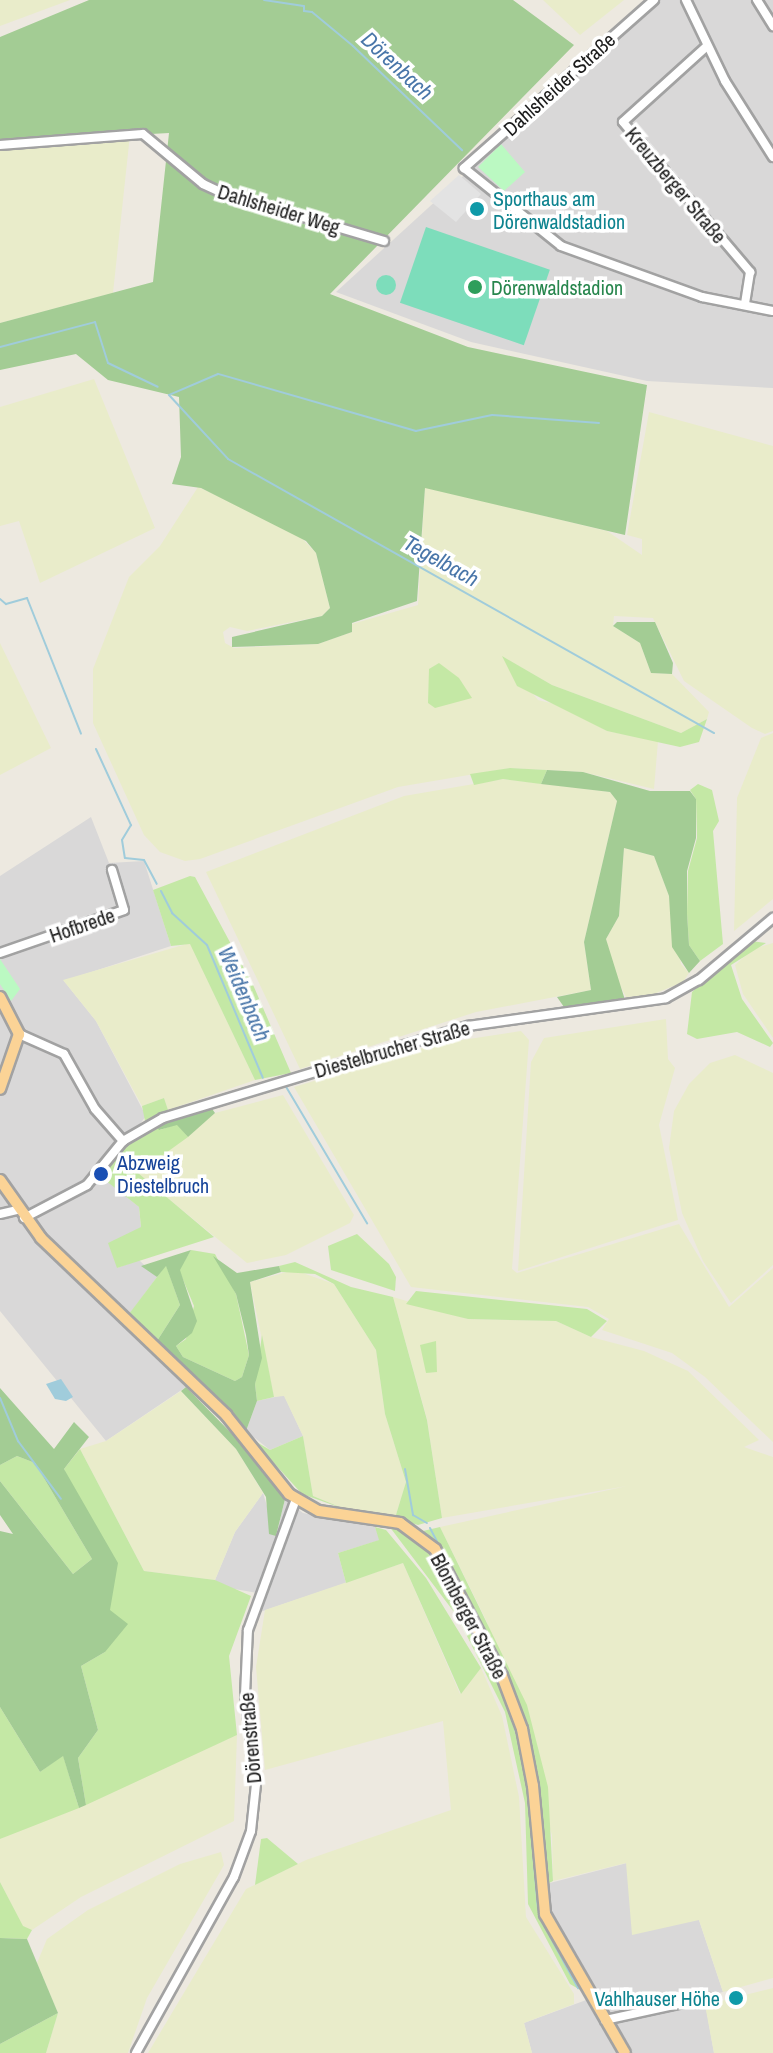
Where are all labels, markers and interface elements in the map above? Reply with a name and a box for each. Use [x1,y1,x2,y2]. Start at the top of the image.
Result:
water label: Dörenbach [356,26,438,106]
street label: Dahlsheider Straße [498,28,620,140]
street label: Kreuzberger Straße [621,122,731,248]
street label: Dahlsheider Weg [215,179,343,239]
place label: Sporthaus am Dörenwaldstadion [493,186,625,233]
marker: Sporthaus am Dörenwaldstadion [468,200,486,218]
place label: Dörenwaldstadion [491,275,623,299]
marker: Dörenwaldstadion [466,278,484,296]
water label: Tegelbach [399,530,483,592]
street label: Hofbrede [46,903,118,947]
water label: Weidenbach [212,942,276,1046]
street label: Diestelbrucher Straße [312,1015,472,1083]
place label: Abzweig Diestelbruch [117,1150,209,1197]
marker: Abzweig Diestelbruch [92,1165,110,1183]
street label: Blomberger Straße [426,1549,512,1683]
street label: Dörenstraße [234,1692,266,1784]
place label: Vahlhauser Höhe [594,1986,720,2010]
marker: Vahlhauser Höhe [727,1989,745,2007]

